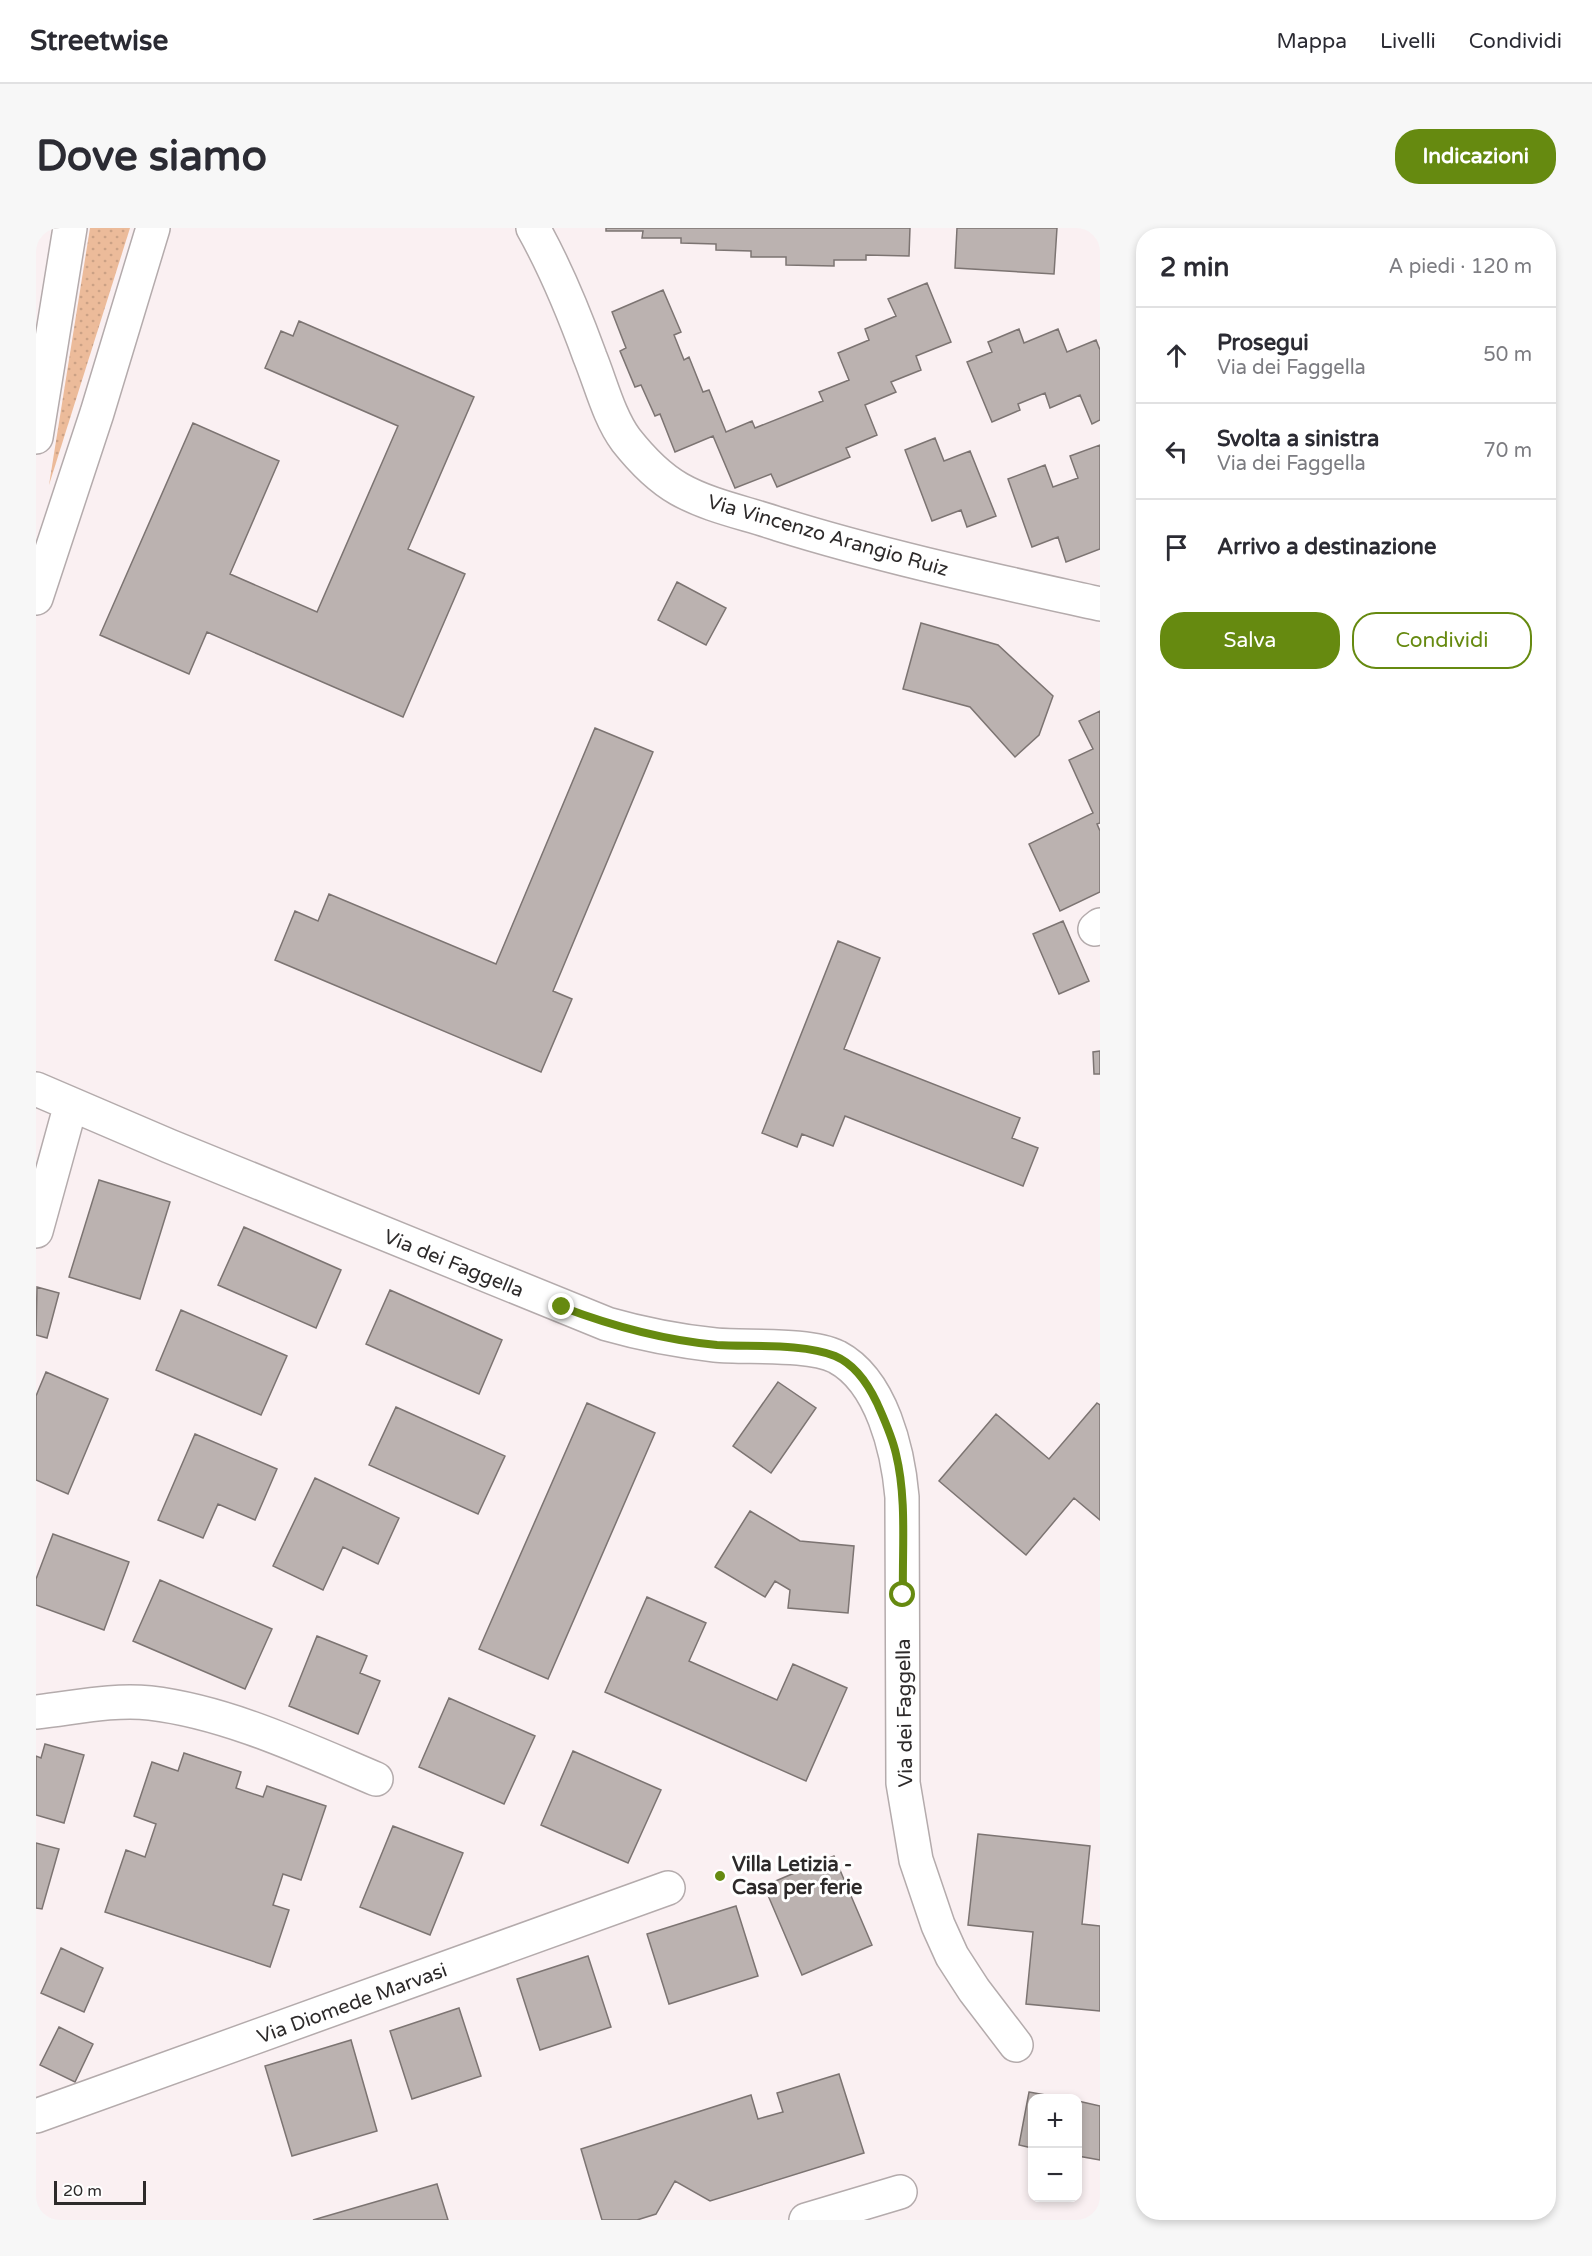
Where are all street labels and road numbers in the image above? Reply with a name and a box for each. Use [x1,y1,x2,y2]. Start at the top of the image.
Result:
street label: Via Vincenzo Arangio Ruiz [704,490,951,582]
street label: Via dei Faggella [380,1225,527,1303]
street label: Via dei Faggella [892,1638,918,1788]
street label: Via Diomede Marvasi [254,1958,451,2049]

